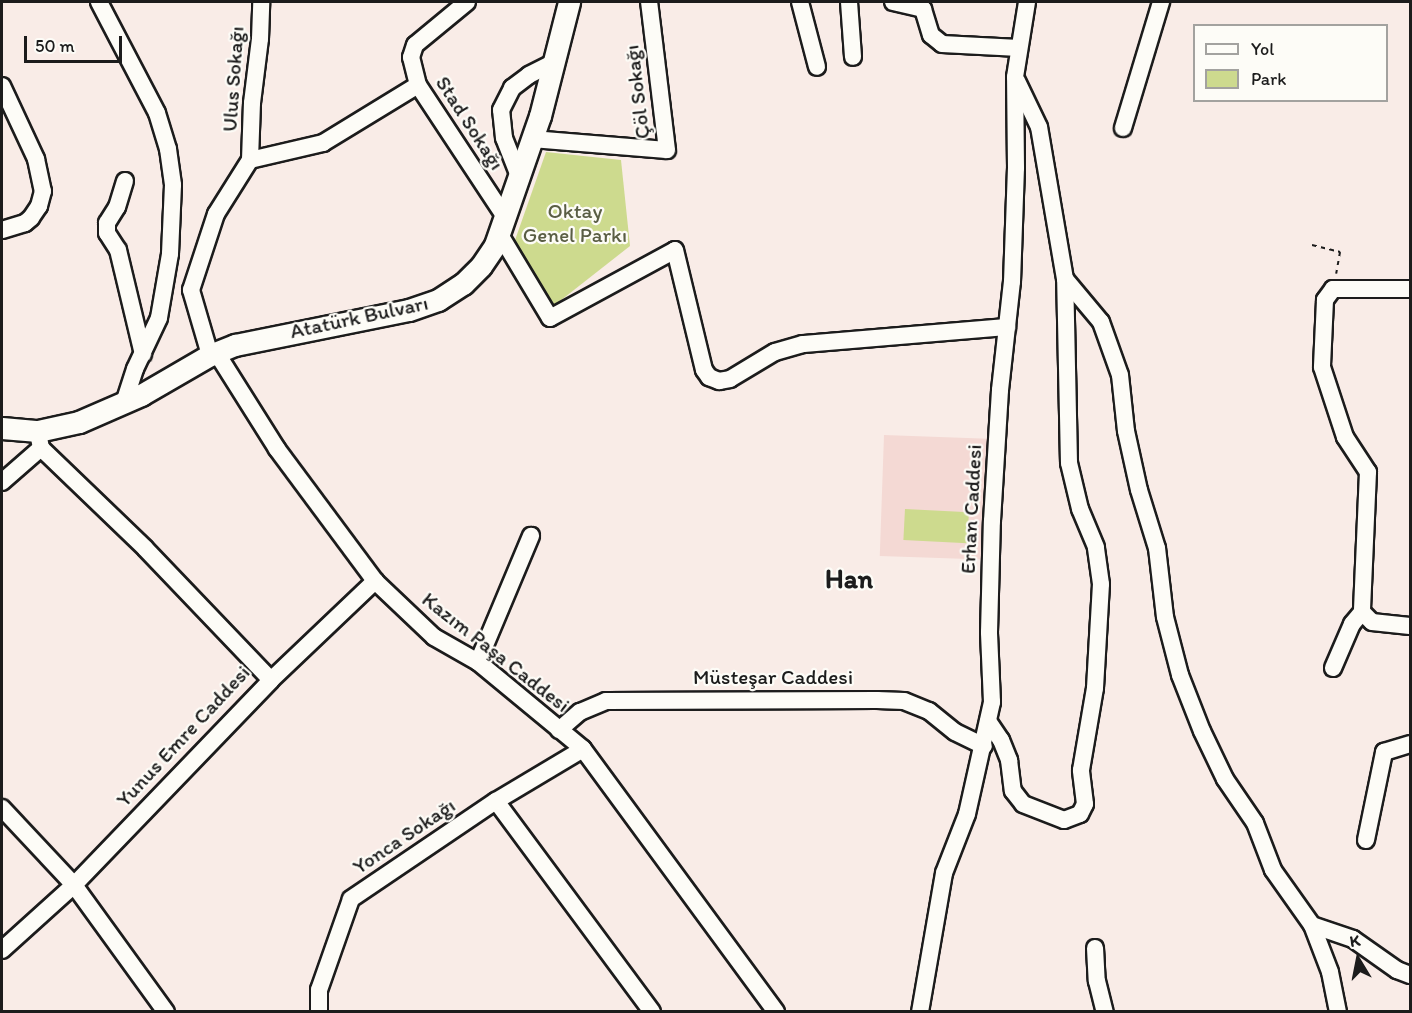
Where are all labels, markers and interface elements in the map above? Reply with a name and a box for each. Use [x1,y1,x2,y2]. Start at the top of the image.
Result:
scale bar [27,24,124,62]
legend [1193,24,1388,102]
street label: Ulus Sokağı [217,26,249,132]
text: 50 m [35,35,75,57]
text: Yol [1251,38,1274,60]
street label: Çöl Sokağı [619,43,655,141]
text: Park [1251,68,1286,90]
street label: Stad Sokağı [430,71,510,175]
park label: Oktay Genel Parkı [523,198,627,248]
street label: Atatürk Bulvarı [288,290,430,344]
street label: Erhan Caddesi [955,443,987,575]
district label: Han [825,563,873,595]
street label: Kazım Paşa Caddesi [417,586,575,718]
street label: Yunus Emre Caddesi [111,660,255,812]
street label: Müsteşar Caddesi [693,664,853,690]
street label: Yonca Sokağı [348,793,460,879]
north arrow [1328,929,1388,989]
text: K [1348,931,1361,951]

